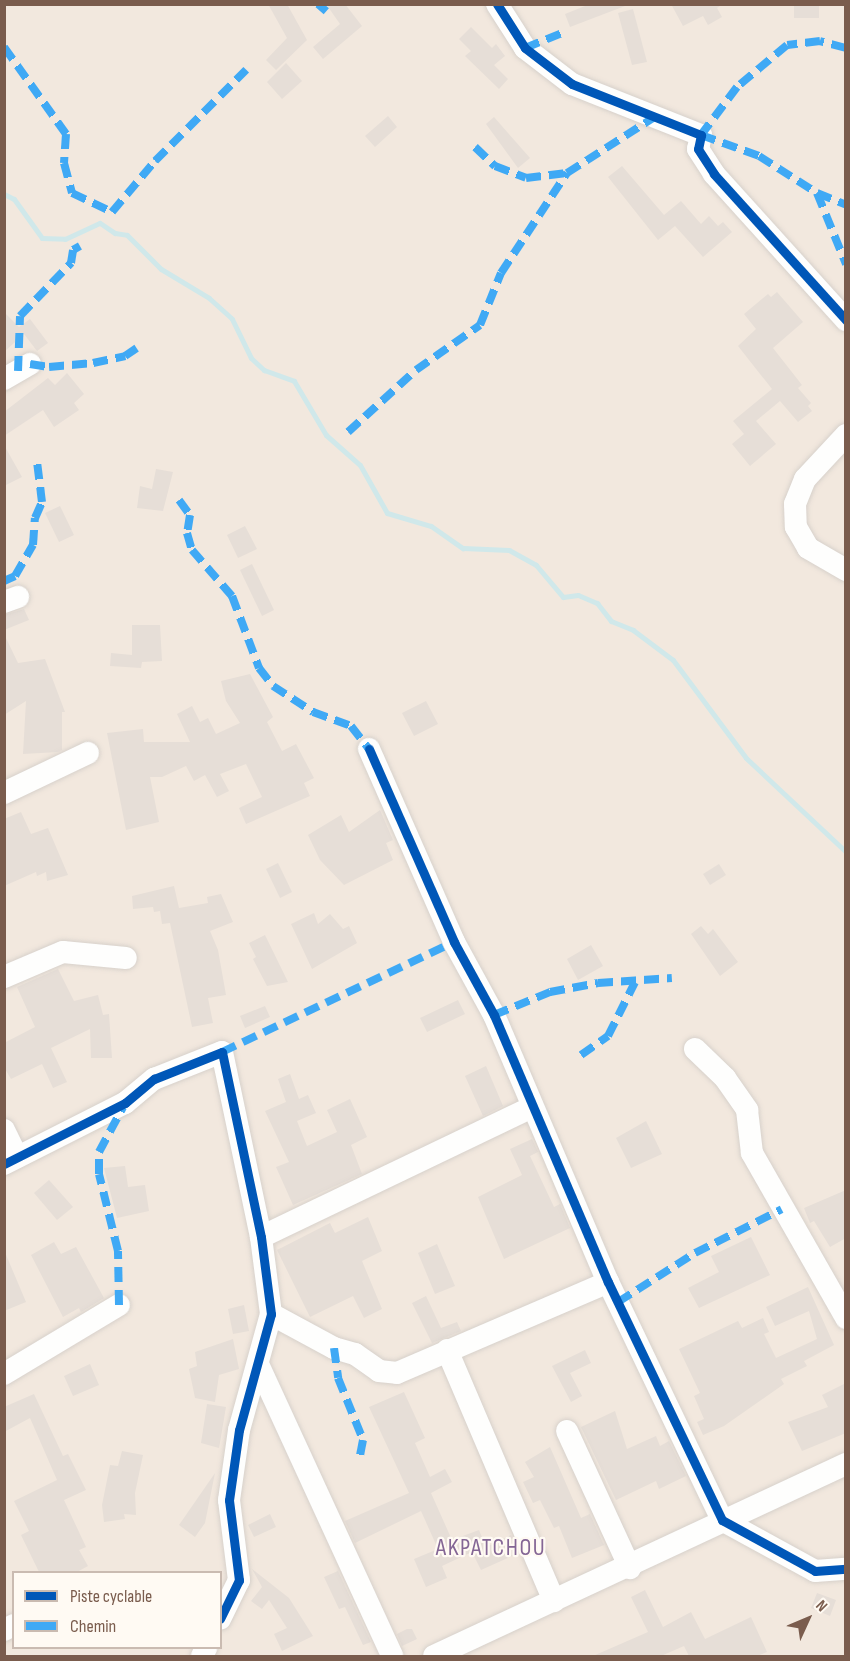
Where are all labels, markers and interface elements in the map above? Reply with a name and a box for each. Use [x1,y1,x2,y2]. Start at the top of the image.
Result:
district label: AKPATCHOU [436,1534,546,1562]
legend [12,1571,222,1649]
text: Piste cyclable [70,1586,152,1607]
north arrow [778,1589,838,1649]
text: N [812,1596,831,1616]
text: Chemin [70,1616,116,1637]

